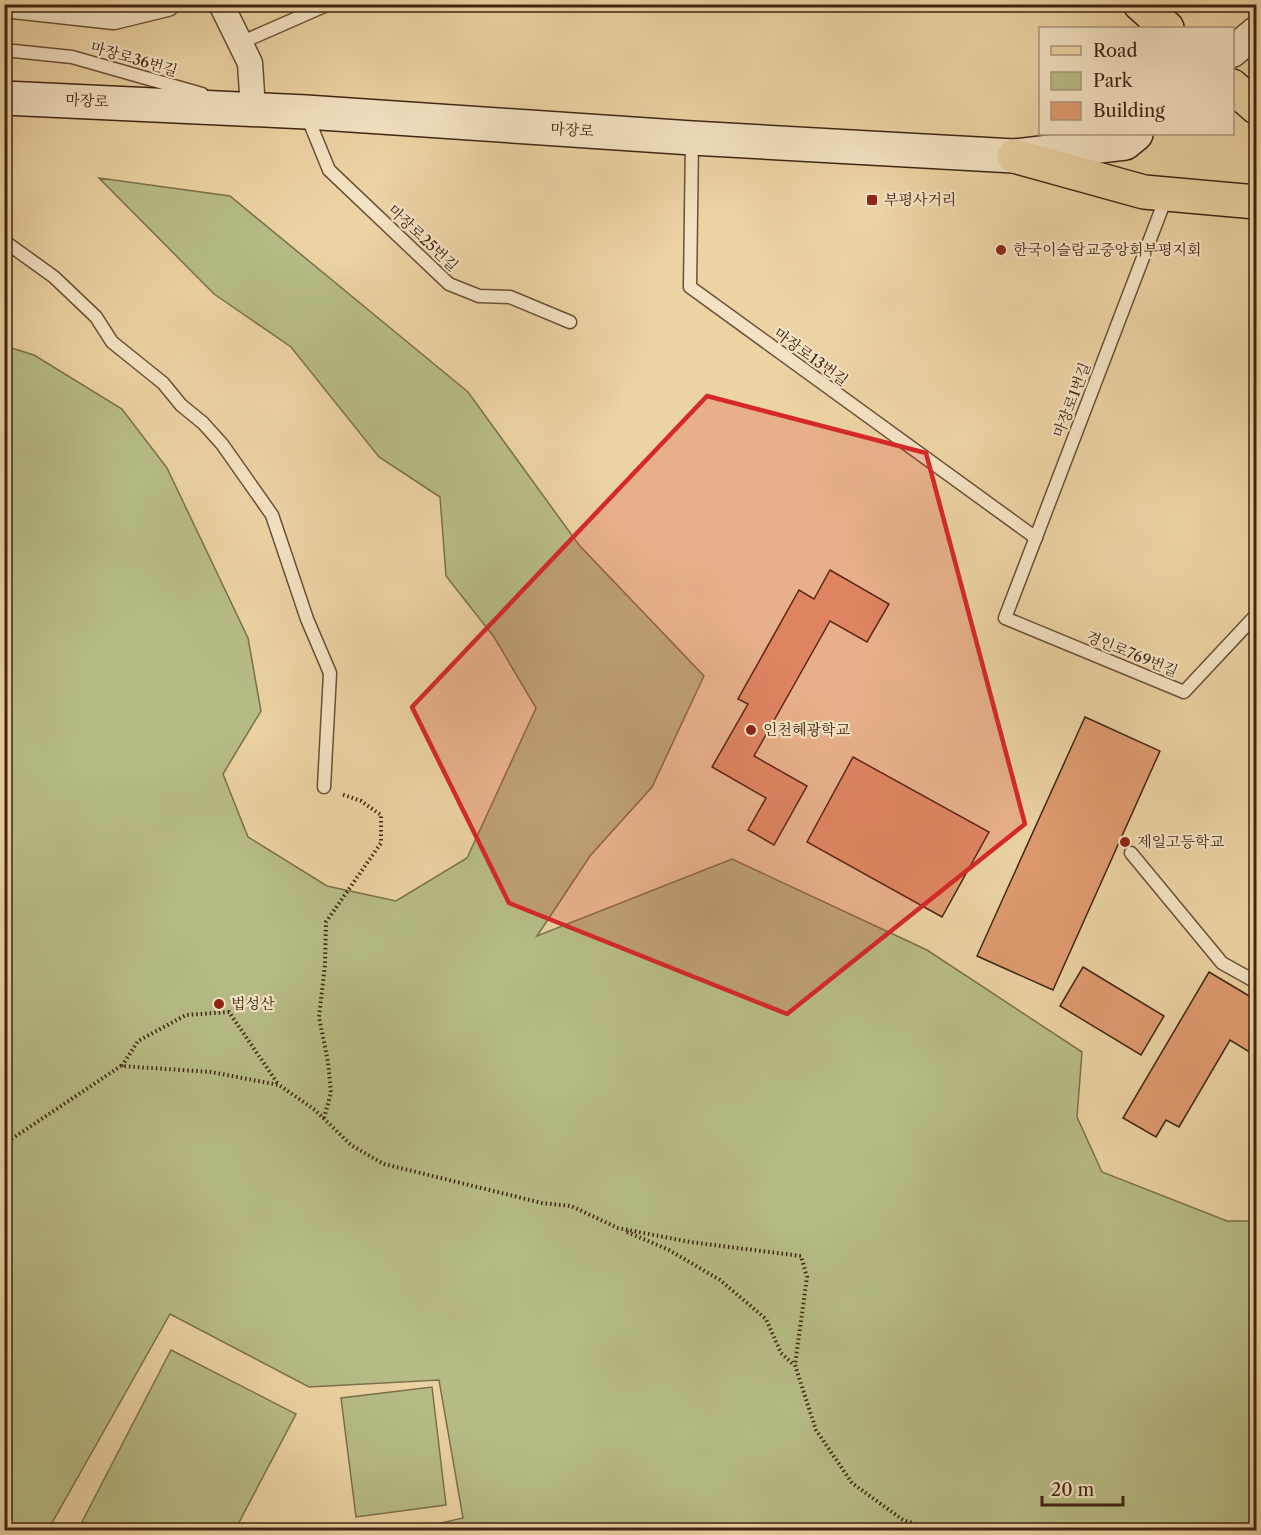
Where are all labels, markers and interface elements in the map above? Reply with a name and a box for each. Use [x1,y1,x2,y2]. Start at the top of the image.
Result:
legend [1039,27,1234,135]
street label: 마장로36번길 [89,37,180,80]
text: Road [1093,40,1138,62]
text: Park [1093,70,1134,92]
street label: 마장로 [65,90,110,111]
text: Building [1093,100,1165,122]
street label: 마장로 [550,119,595,141]
place label: 부평사거리 [884,190,956,209]
marker: 부평사거리 [865,193,879,207]
street label: 마장로25번길 [384,200,462,275]
place label: 한국이슬람교중앙회부평지회 [1013,240,1201,259]
marker: 한국이슬람교중앙회부평지회 [994,243,1008,257]
street label: 마장로13번길 [771,323,852,390]
street label: 마장로1번길 [1049,360,1095,440]
street label: 경인로769번길 [1084,627,1181,681]
place label: 인천혜광학교 [763,720,850,739]
marker: 인천혜광학교 [744,723,758,737]
place label: 제일고등학교 [1137,832,1224,851]
marker: 제일고등학교 [1118,835,1132,849]
place label: 법성산 [231,994,275,1013]
marker: 법성산 [212,997,226,1011]
scale bar [1042,1469,1123,1507]
text: 20 m [1051,1479,1095,1501]

